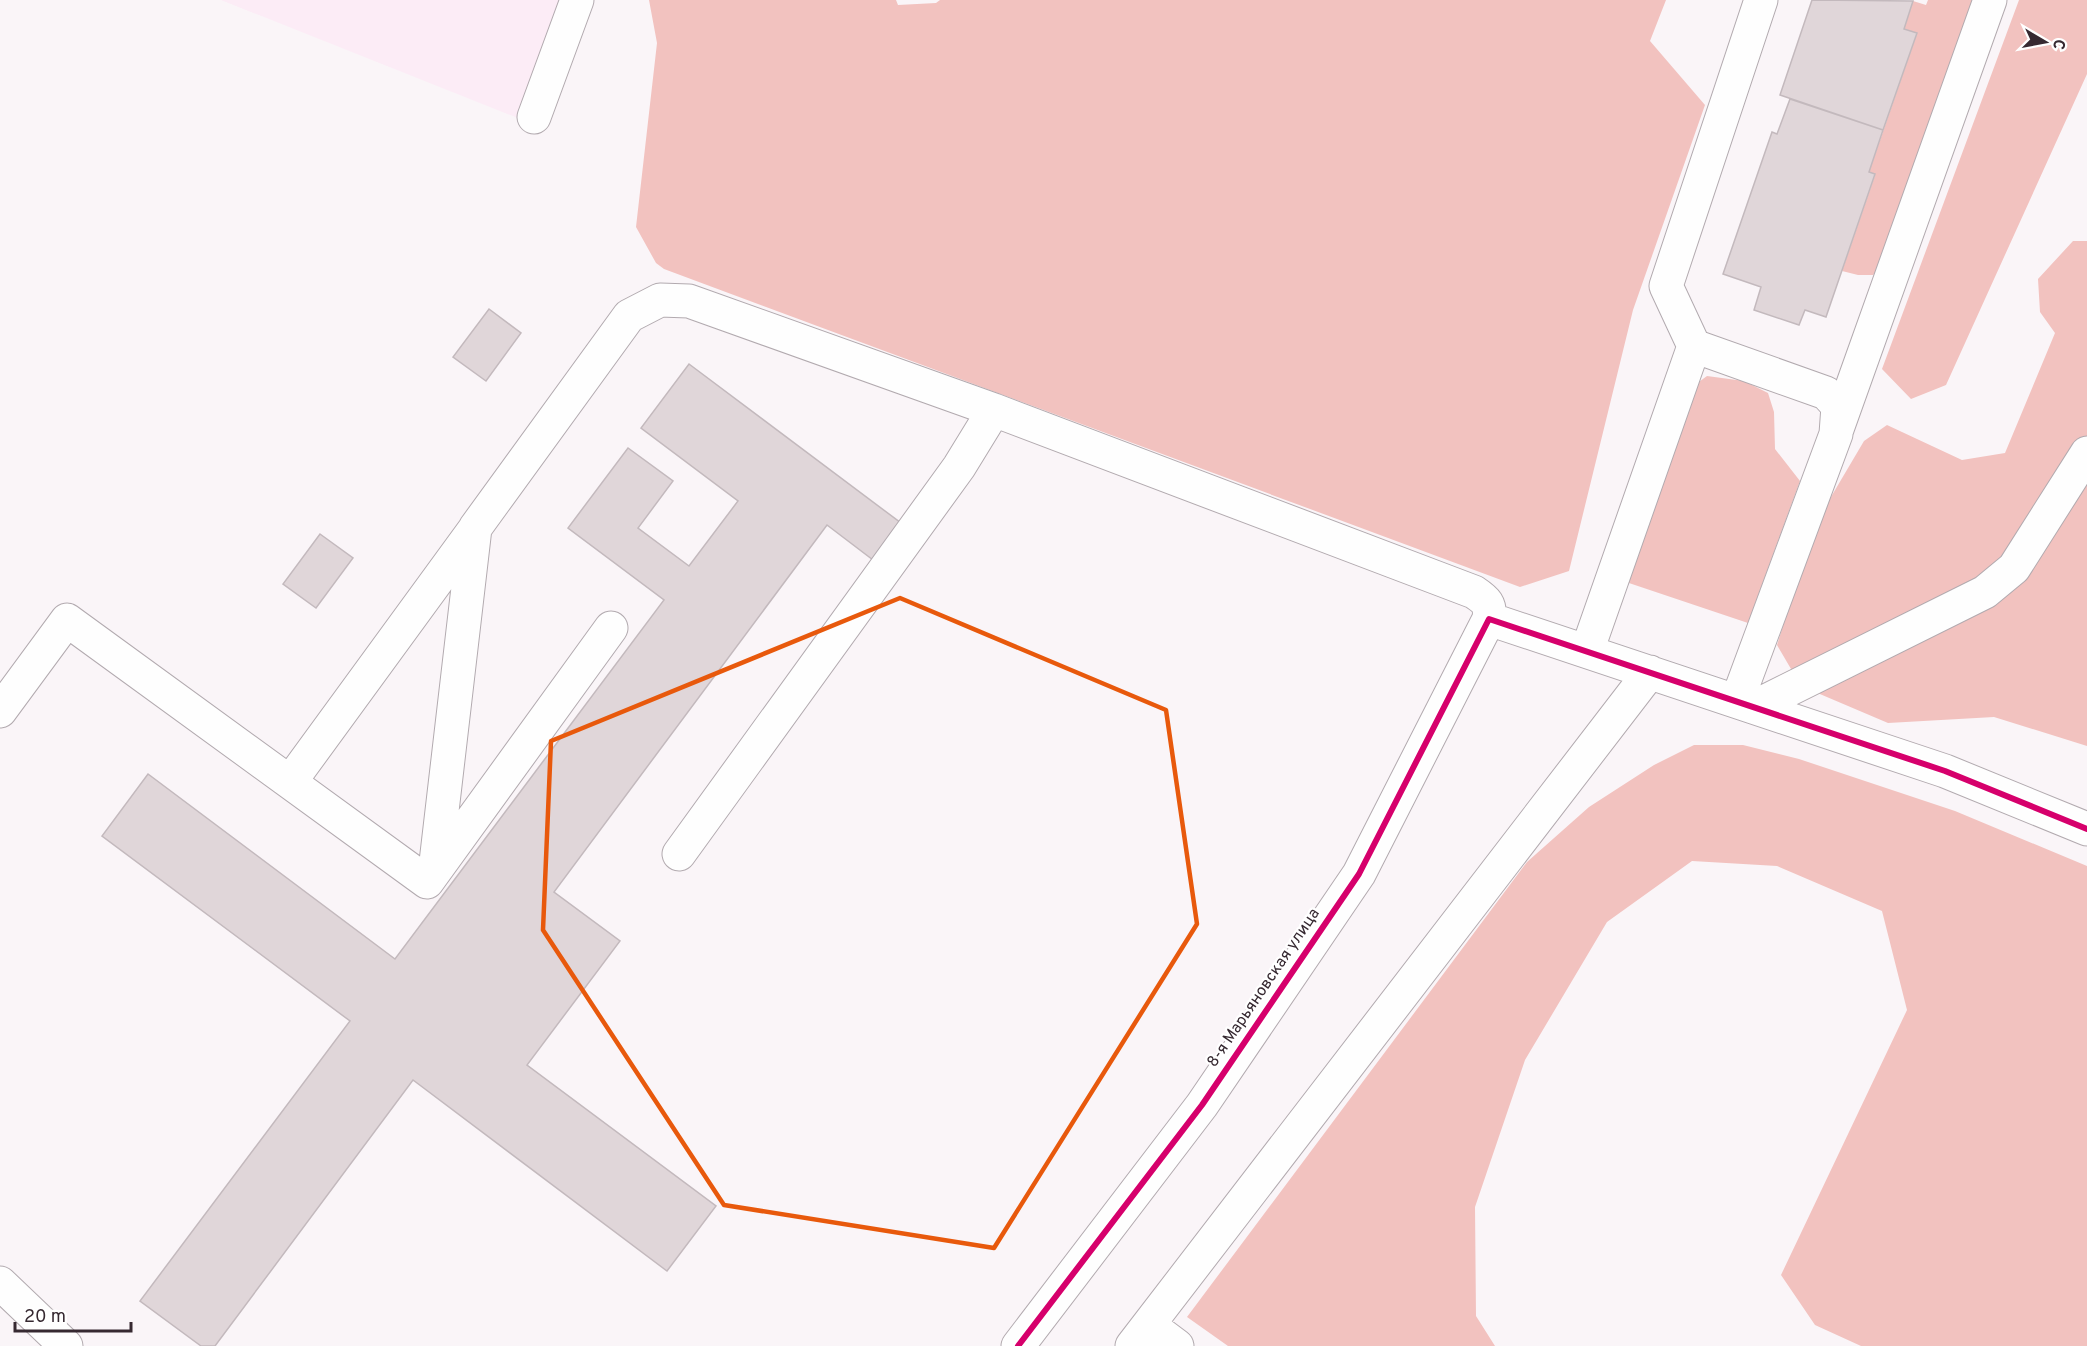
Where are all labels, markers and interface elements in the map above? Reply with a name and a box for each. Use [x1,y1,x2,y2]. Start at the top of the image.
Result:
north arrow [2015,12,2075,72]
text: С [2047,37,2069,51]
street label: 8-я Марьяновская улица [1203,905,1325,1071]
scale bar [15,1295,130,1333]
text: 20 m [24,1306,66,1329]

